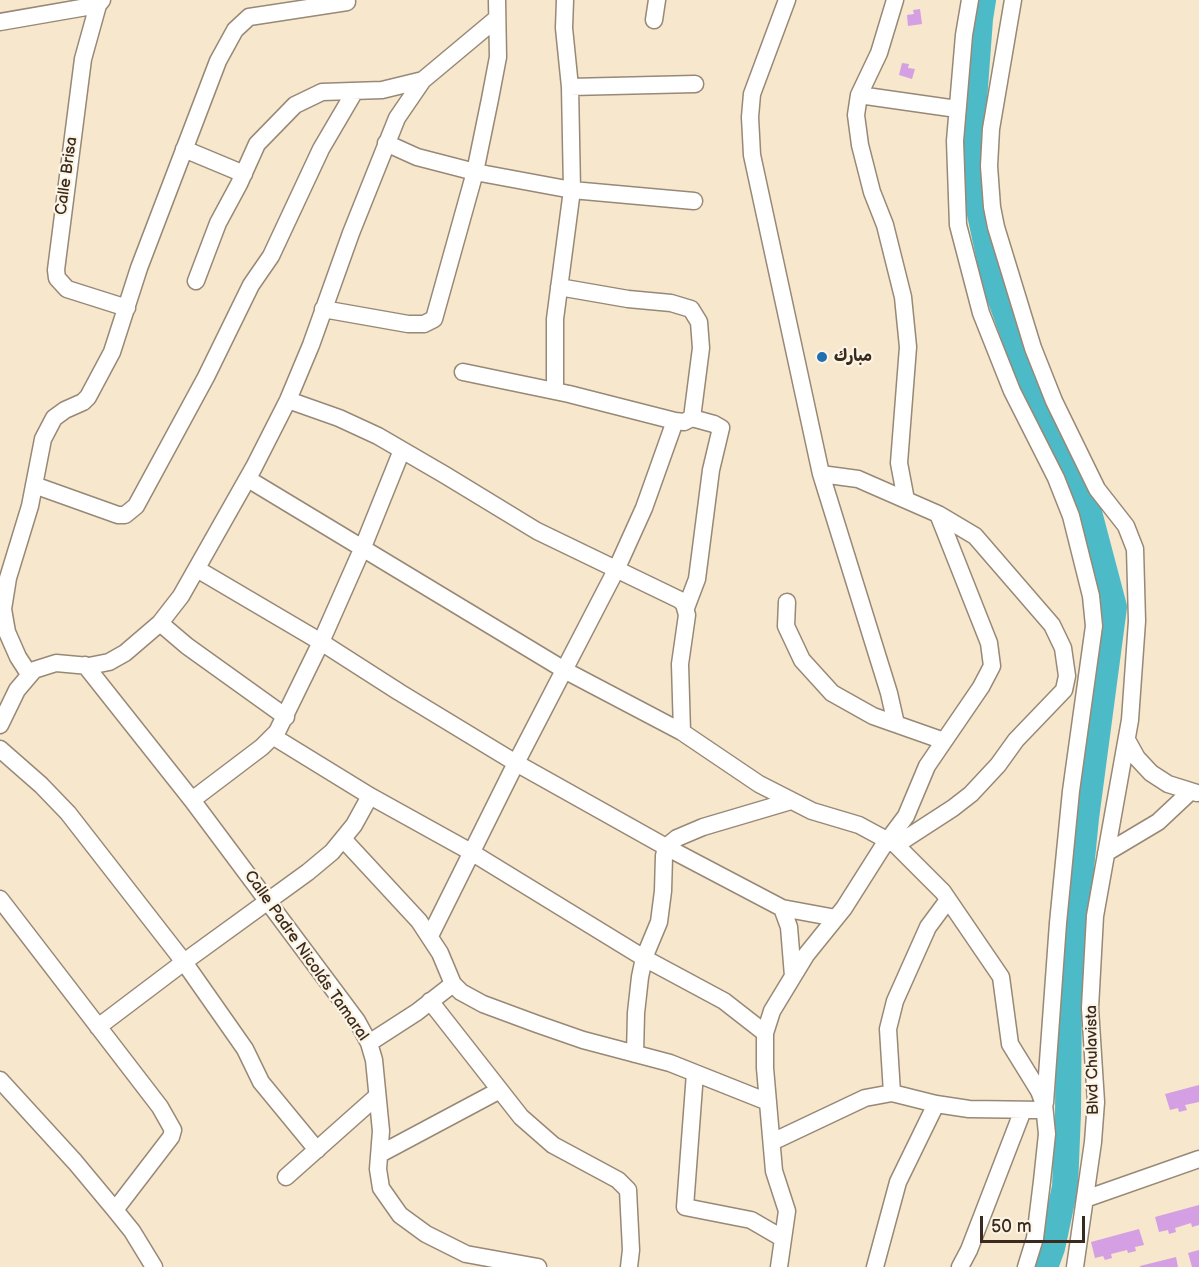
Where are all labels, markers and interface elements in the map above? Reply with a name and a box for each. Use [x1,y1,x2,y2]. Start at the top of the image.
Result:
street label: Calle Brisa [52,136,82,216]
place label: مبارك [834,347,872,367]
marker: مبارك [815,350,829,364]
street label: Calle Padre Nicolás Tamaral [240,867,372,1045]
street label: Blvd Chulavista [1082,1005,1104,1115]
scale bar [983,1204,1088,1242]
text: 50 m [991,1216,1032,1237]

